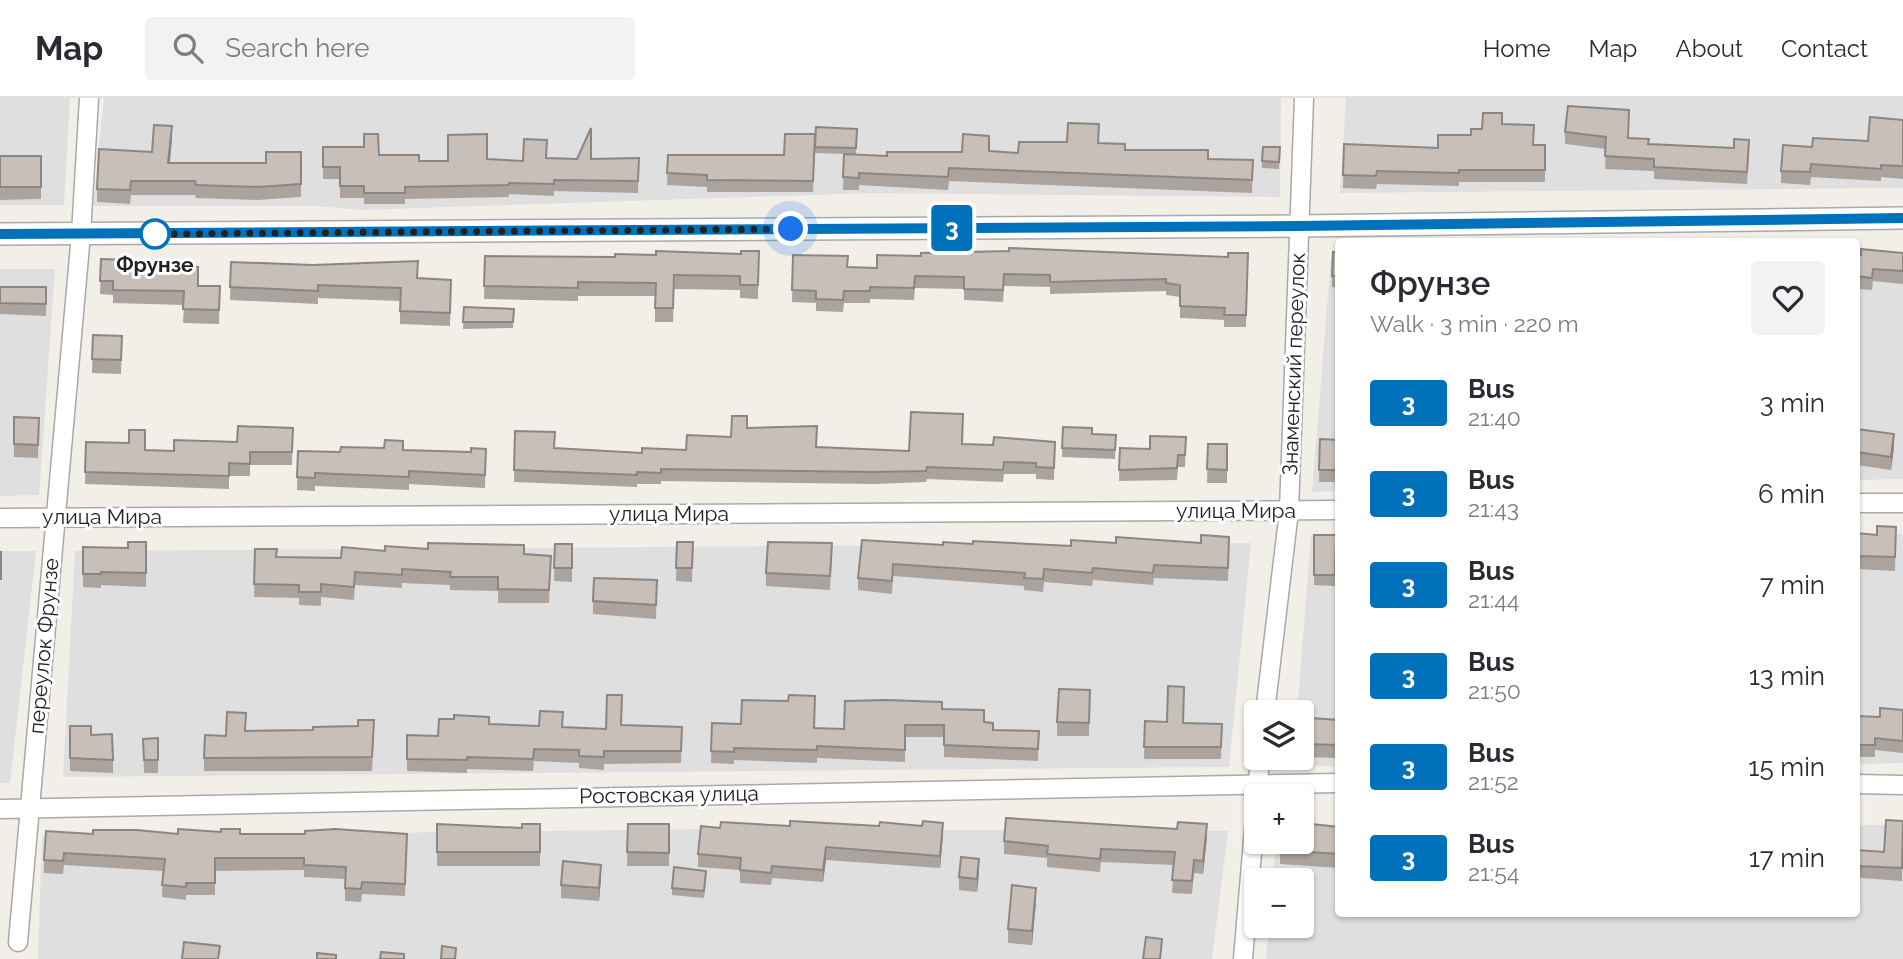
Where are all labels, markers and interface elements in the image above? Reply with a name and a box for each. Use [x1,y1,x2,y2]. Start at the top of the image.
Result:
search box [145,17,635,80]
text: Map [35,29,103,68]
icon: search [169,29,207,67]
text: Search here [225,33,370,63]
text: Home [1483,34,1551,63]
text: Map [1589,34,1637,63]
text: About [1675,34,1743,63]
text: Contact [1781,34,1868,63]
line badge: 3 [929,205,975,251]
your location [773,211,808,246]
text: 3 [945,213,959,242]
marker: Фрунзе [140,219,170,249]
place label: Фрунзе [116,252,194,277]
street label: Знаменский переулок [1277,252,1310,476]
button: heart [1751,261,1825,335]
text: Фрунзе [1370,264,1490,303]
text: Walk · 3 min · 220 m [1370,310,1579,337]
text: Bus [1468,374,1515,404]
text: 3 [1402,388,1415,417]
text: 3 min [1760,388,1825,418]
text: 21:40 [1468,404,1521,431]
text: Bus [1468,465,1515,495]
text: 3 [1402,479,1415,508]
text: 6 min [1758,479,1825,509]
text: 21:43 [1468,495,1519,522]
street label: улица Мира [1176,498,1296,523]
street label: улица Мира [609,501,729,526]
street label: улица Мира [42,504,162,529]
text: Bus [1468,556,1515,586]
street label: переулок Фрунзе [23,557,64,735]
text: 3 [1402,570,1415,599]
text: 7 min [1760,570,1825,600]
text: 21:44 [1468,586,1519,613]
text: Bus [1468,647,1515,677]
text: 3 [1402,661,1415,690]
text: 13 min [1749,661,1825,691]
text: 21:50 [1468,677,1521,704]
map controls [1244,700,1314,938]
button: layers [1244,700,1314,770]
text: Bus [1468,738,1515,768]
text: 3 [1402,752,1415,781]
text: 15 min [1748,752,1825,782]
text: 21:52 [1468,768,1519,795]
street label: Ростовская улица [579,780,759,809]
button: + [1244,784,1314,854]
text: Bus [1468,829,1515,859]
text: 3 [1402,843,1415,872]
text: 17 min [1749,843,1825,873]
text: 21:54 [1468,859,1519,886]
button: − [1244,868,1314,938]

